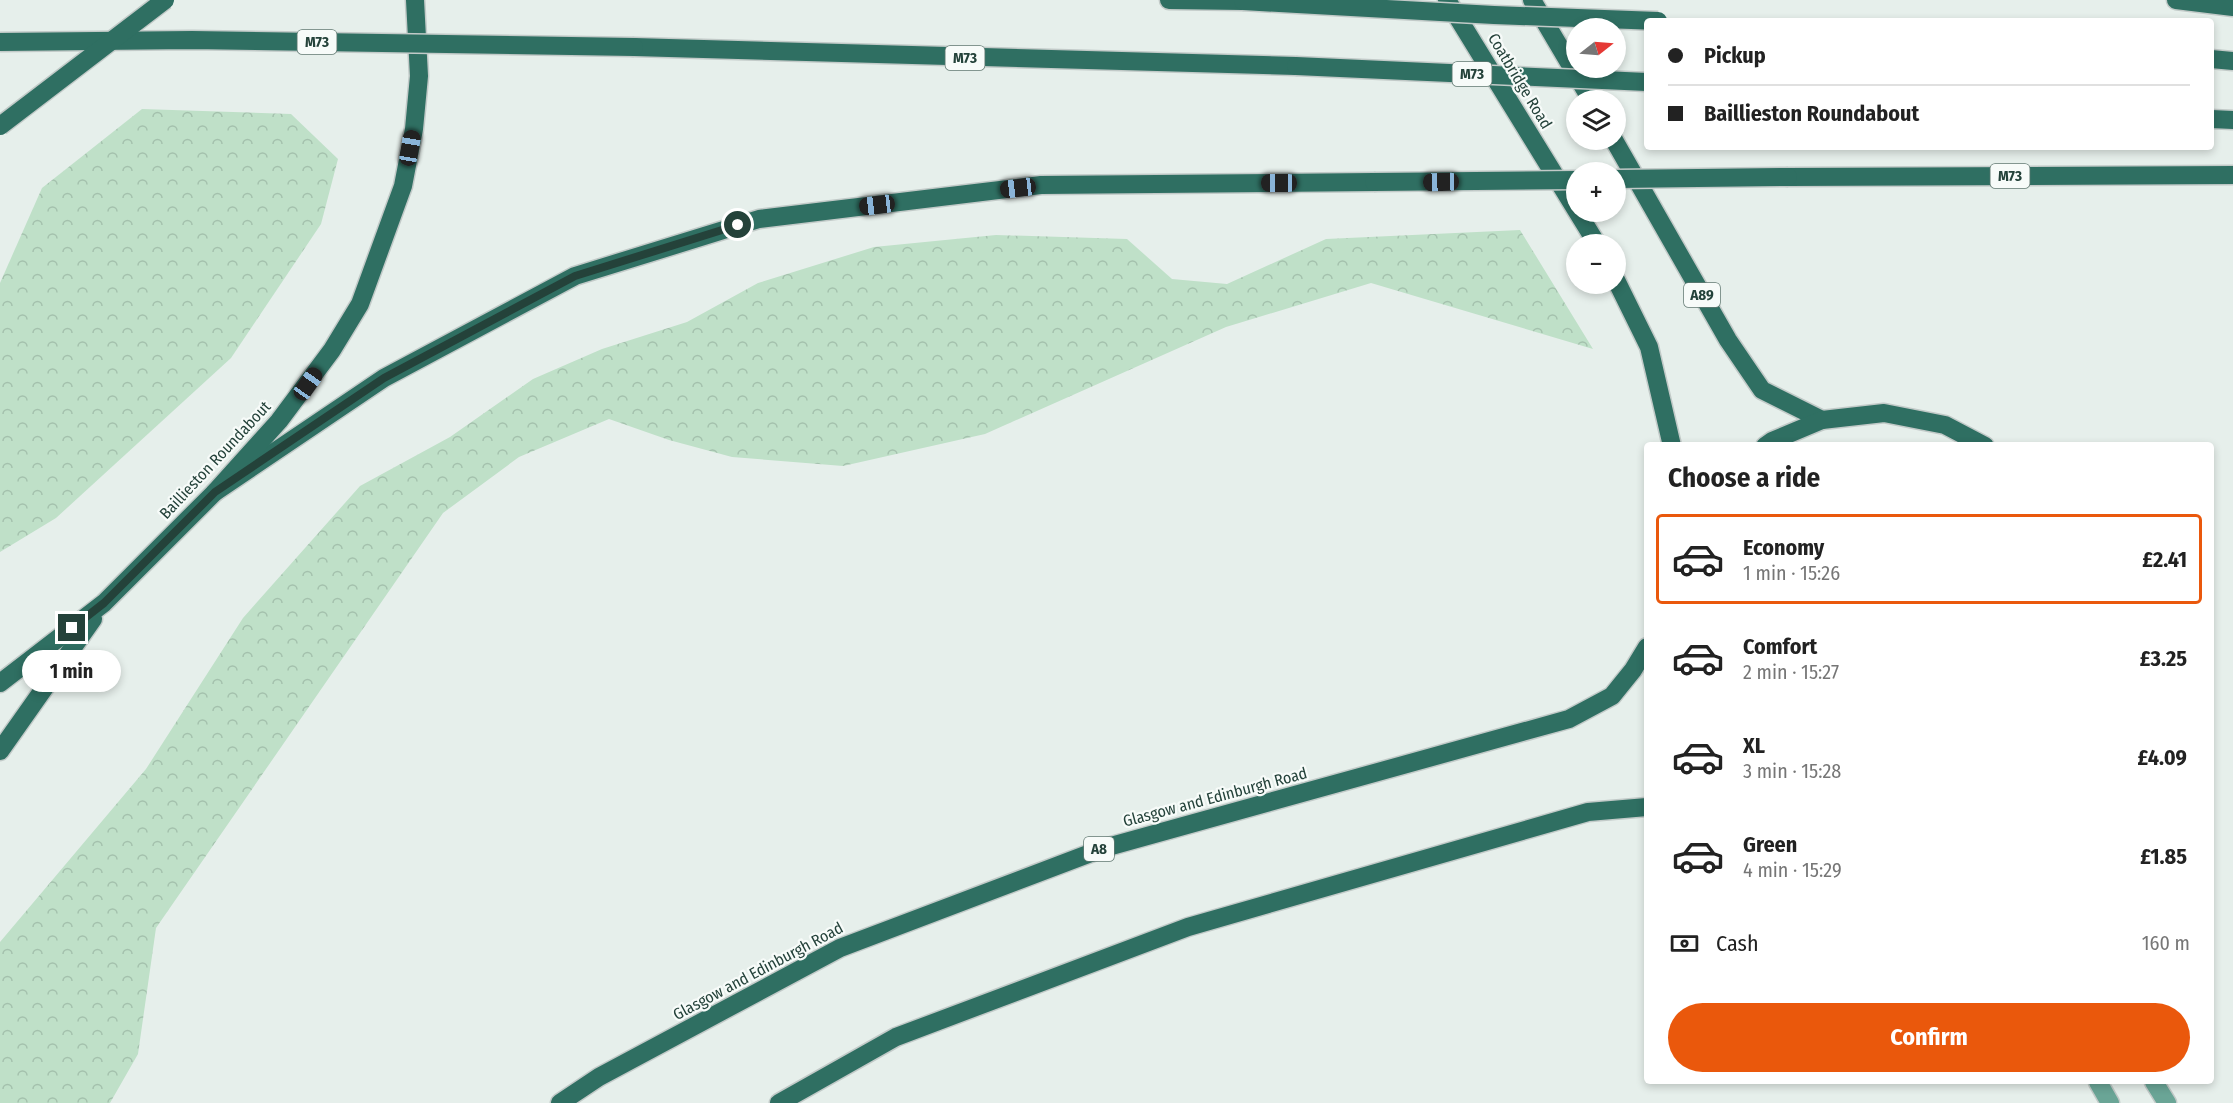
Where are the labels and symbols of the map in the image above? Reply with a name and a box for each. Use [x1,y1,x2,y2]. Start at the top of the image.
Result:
north arrow [1566,18,1626,78]
road number: M73 [298,30,336,54]
street label: Coatbridge Road [1484,30,1556,132]
road number: M73 [946,46,984,70]
road number: M73 [1452,62,1492,86]
car [398,129,422,167]
road number: M73 [1990,164,2030,188]
car [1423,173,1459,191]
car [1261,174,1297,192]
car [999,177,1037,199]
car [858,194,896,216]
route start [724,211,751,238]
road number: A89 [1684,283,1720,307]
car [290,364,326,404]
street label: Baillieston Roundabout [156,397,275,523]
route end [58,614,85,641]
callout: 1 min [22,649,122,691]
street label: Glasgow and Edinburgh Road [1121,763,1309,831]
road number: A8 [1084,837,1114,861]
street label: Glasgow and Edinburgh Road [670,918,846,1024]

